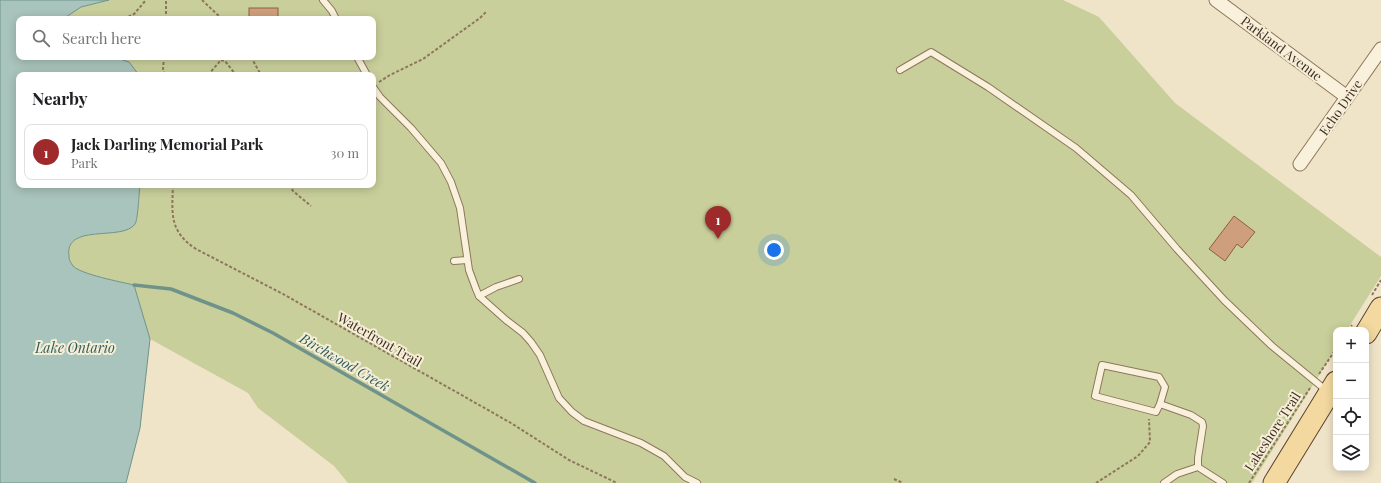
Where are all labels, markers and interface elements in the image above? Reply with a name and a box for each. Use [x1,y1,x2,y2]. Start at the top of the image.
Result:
street label: Parkland Avenue [1238,12,1326,84]
search box [16,16,376,60]
icon: search [30,27,52,49]
text: Search here [62,28,141,48]
street label: Echo Drive [1315,76,1366,138]
text: Nearby [32,87,87,109]
text: Jack Darling Memorial Park [71,134,263,154]
text: 1 [44,144,48,161]
text: 30 m [331,144,359,161]
text: Park [71,154,98,171]
pin: 1 [705,206,731,239]
your location [764,240,784,260]
street label: Waterfront Trail [334,308,425,370]
map controls [1333,327,1369,471]
button: + [1333,327,1369,363]
water label: Birchwood Creek [296,328,393,395]
water label: Lake Ontario [34,338,115,357]
button: − [1333,363,1369,399]
street label: Lakeshore Trail [1240,388,1304,474]
button: locate [1333,399,1369,435]
button: layers [1333,435,1369,471]

